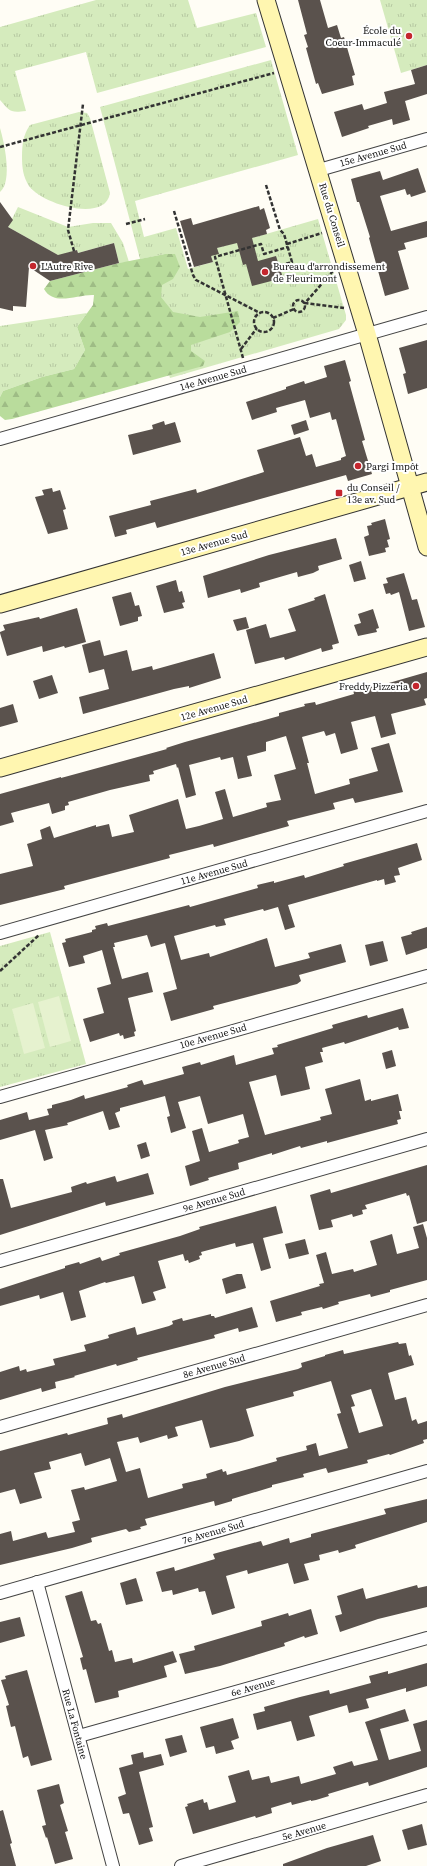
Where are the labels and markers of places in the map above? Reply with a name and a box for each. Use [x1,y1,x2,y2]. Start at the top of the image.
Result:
place label: École du Coeur-Immaculé [326,24,401,49]
marker: École du Coeur-Immaculé [404,31,414,41]
place label: L'Autre Rive [41,260,93,273]
place label: Bureau d'arrondissement de Fleurimont [273,260,386,285]
marker: L'Autre Rive [28,261,38,271]
marker: Bureau d'arrondissement de Fleurimont [260,267,270,277]
place label: Pargi Impôt [366,460,419,473]
marker: Pargi Impôt [353,461,363,471]
place label: du Conseil / 13e av. Sud [347,481,400,506]
marker: du Conseil / 13e av. Sud [334,488,344,498]
place label: Freddy Pizzeria [339,680,409,693]
marker: Freddy Pizzeria [411,681,421,691]

